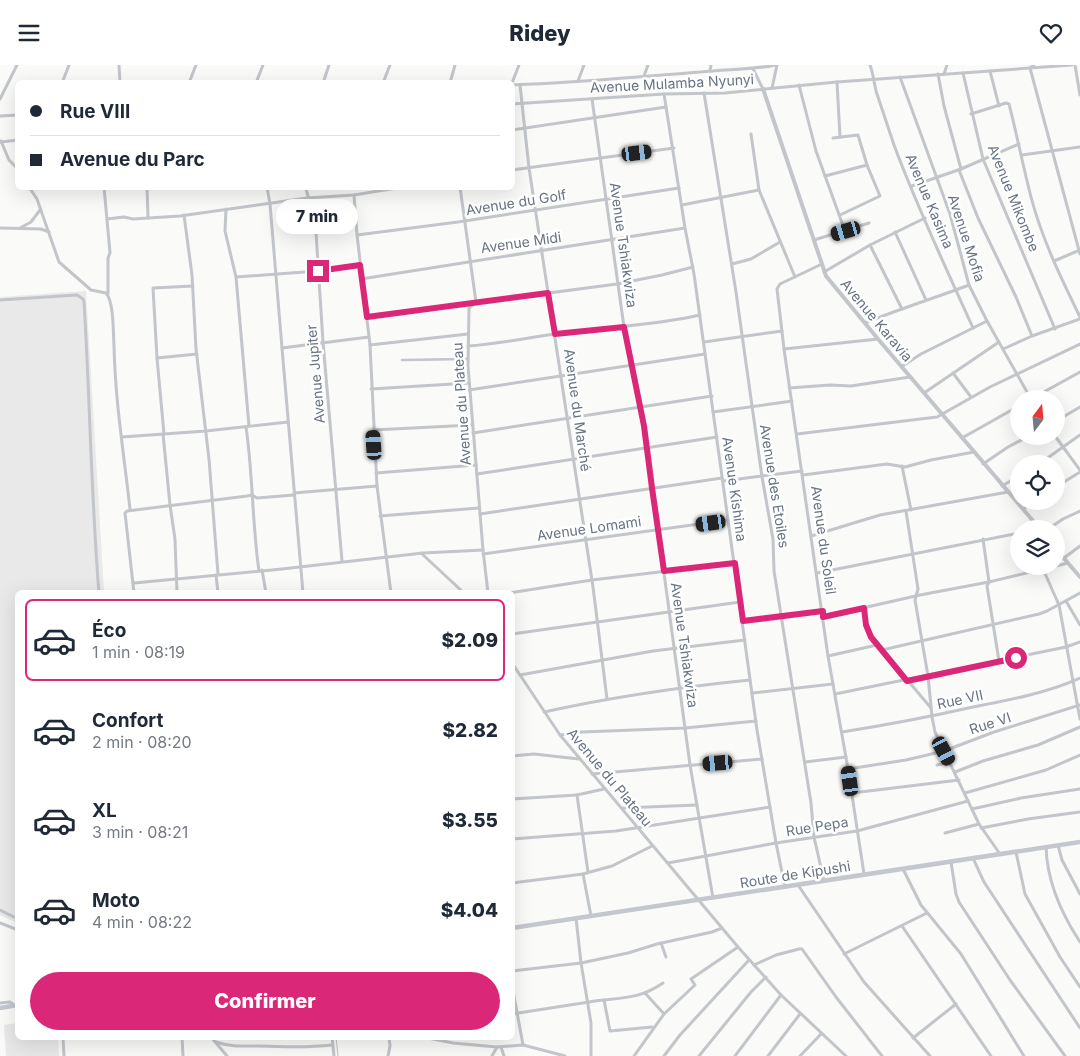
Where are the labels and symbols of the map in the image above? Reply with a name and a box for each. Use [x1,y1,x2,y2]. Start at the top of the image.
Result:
street label: Avenue Mulamba Nyunyi [590,70,754,96]
street label: Avenue Mikombe [985,142,1043,254]
car [621,144,652,162]
street label: Avenue Kasima [902,151,958,251]
street label: Avenue Tshiakwiza [607,181,641,309]
street label: Avenue du Golf [465,186,567,218]
street label: Avenue Mofia [945,192,989,284]
callout: 7 min [277,199,359,233]
car [829,220,862,242]
street label: Avenue Midi [480,228,562,256]
route end [307,260,329,282]
street label: Avenue Karavia [838,275,916,365]
street label: Avenue Jupiter [302,324,328,424]
street label: Avenue du Plateau [448,342,474,466]
street label: Avenue du Marché [561,347,595,473]
north arrow [1010,390,1065,445]
street label: Avenue des Etoiles [757,423,793,549]
car [365,430,382,460]
street label: Avenue Kishima [719,436,751,542]
street label: Avenue du Soleil [808,485,840,595]
street label: Avenue Lomami [536,512,642,544]
car [695,513,726,533]
street label: Avenue Tshiakwiza [668,581,702,709]
route start [1005,647,1027,669]
street label: Rue VII [935,686,985,712]
street label: Rue VI [967,708,1013,738]
street label: Avenue du Plateau [564,724,656,830]
car [930,734,957,768]
car [702,754,733,772]
car [840,765,859,797]
street label: Rue Pepa [785,813,849,839]
street label: Route de Kipushi [739,857,851,891]

